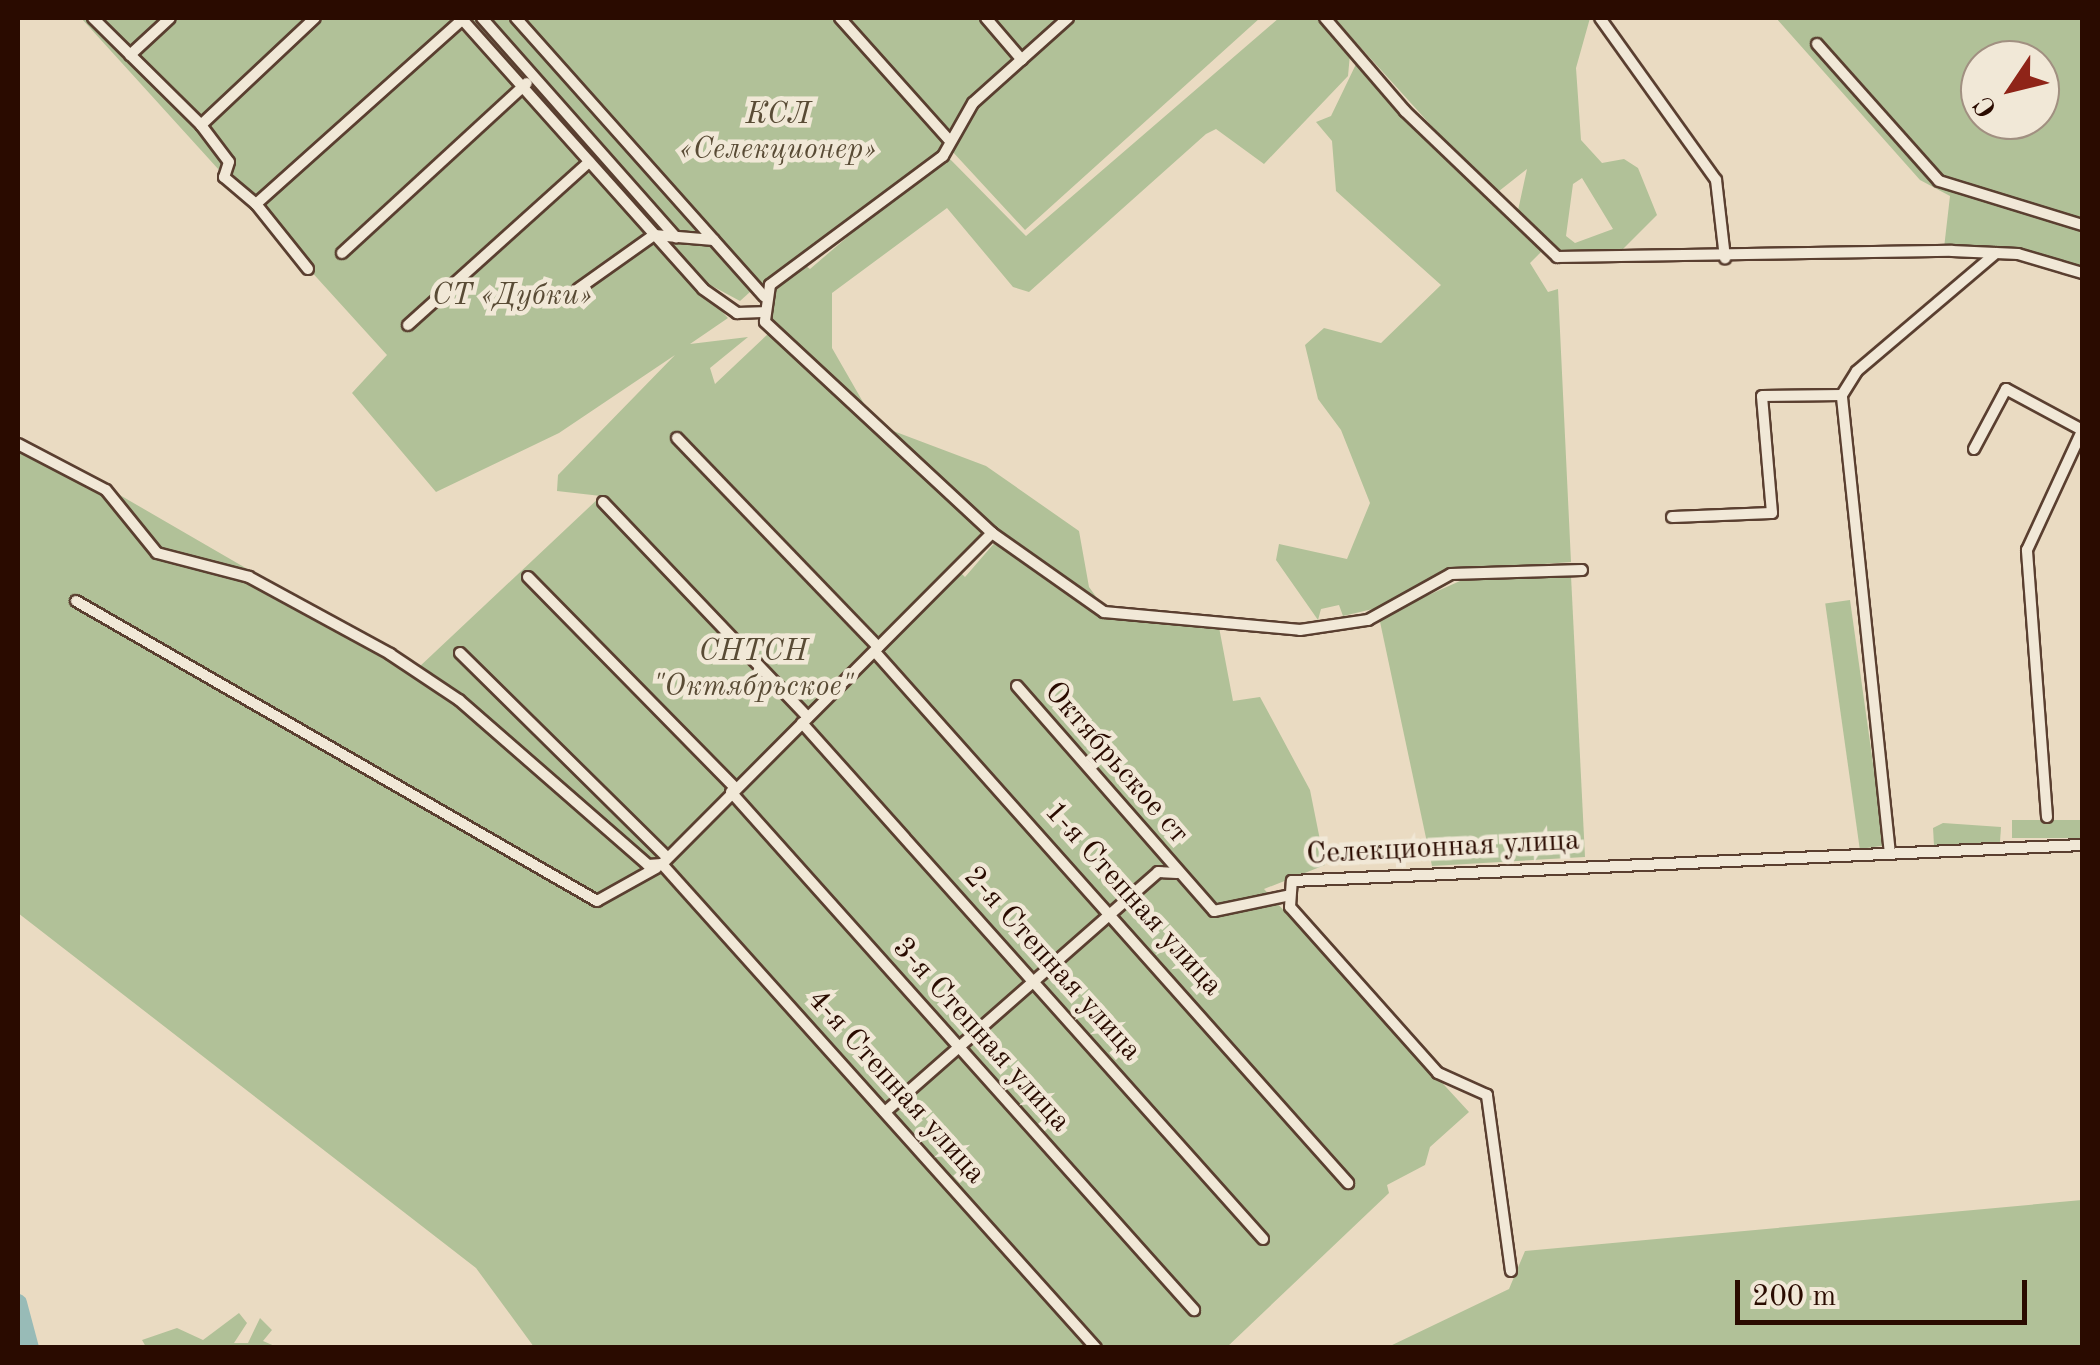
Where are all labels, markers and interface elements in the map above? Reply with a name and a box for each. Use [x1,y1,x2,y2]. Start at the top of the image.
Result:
north arrow [1960,40,2060,140]
text: С [1970,90,2004,122]
park label: КСЛ «Селекционер» [680,97,876,168]
park label: СТ «Дубки» [432,278,592,314]
park label: СНТСН "Октябрьское" [653,634,853,704]
street label: Октябрьское ст [1036,675,1196,851]
street label: 1-я Степная улица [1036,794,1230,1004]
street label: Селекционная улица [1305,823,1581,873]
street label: 2-я Степная улица [955,859,1149,1069]
street label: 3-я Степная улица [884,930,1078,1140]
street label: 4-я Степная улица [799,982,993,1192]
scale bar [1740,1260,2032,1322]
text: 200 m [1752,1282,1836,1312]

